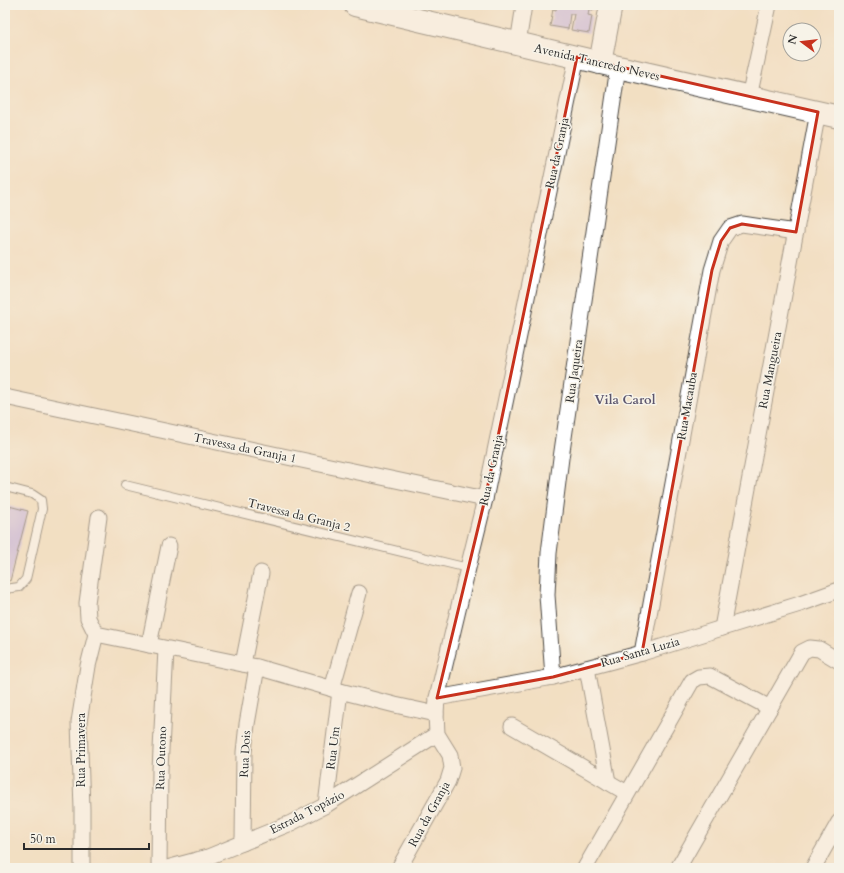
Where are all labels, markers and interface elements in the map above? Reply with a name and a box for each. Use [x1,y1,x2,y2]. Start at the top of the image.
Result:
north arrow [782,22,822,62]
text: N [784,33,801,46]
street label: Avenida Tancredo Neves [533,40,661,84]
street label: Rua da Granja [542,115,573,190]
street label: Rua Mangueira [755,329,785,410]
street label: Rua Jaqueira [562,337,586,404]
street label: Rua Macauba [673,370,701,441]
district label: Vila Carol [595,391,656,409]
street label: Travessa da Granja 1 [192,429,298,467]
street label: Rua da Granja [476,432,507,507]
street label: Travessa da Granja 2 [246,495,352,535]
street label: Rua Santa Luzia [599,633,682,671]
street label: Rua Primavera [73,712,89,787]
street label: Rua Outono [152,725,170,790]
street label: Rua Um [322,725,344,770]
street label: Rua Dois [236,730,254,778]
street label: Rua da Granja [404,778,454,850]
street label: Estrada Topázio [267,786,347,838]
scale bar [24,825,149,851]
text: 50 m [30,831,57,847]

